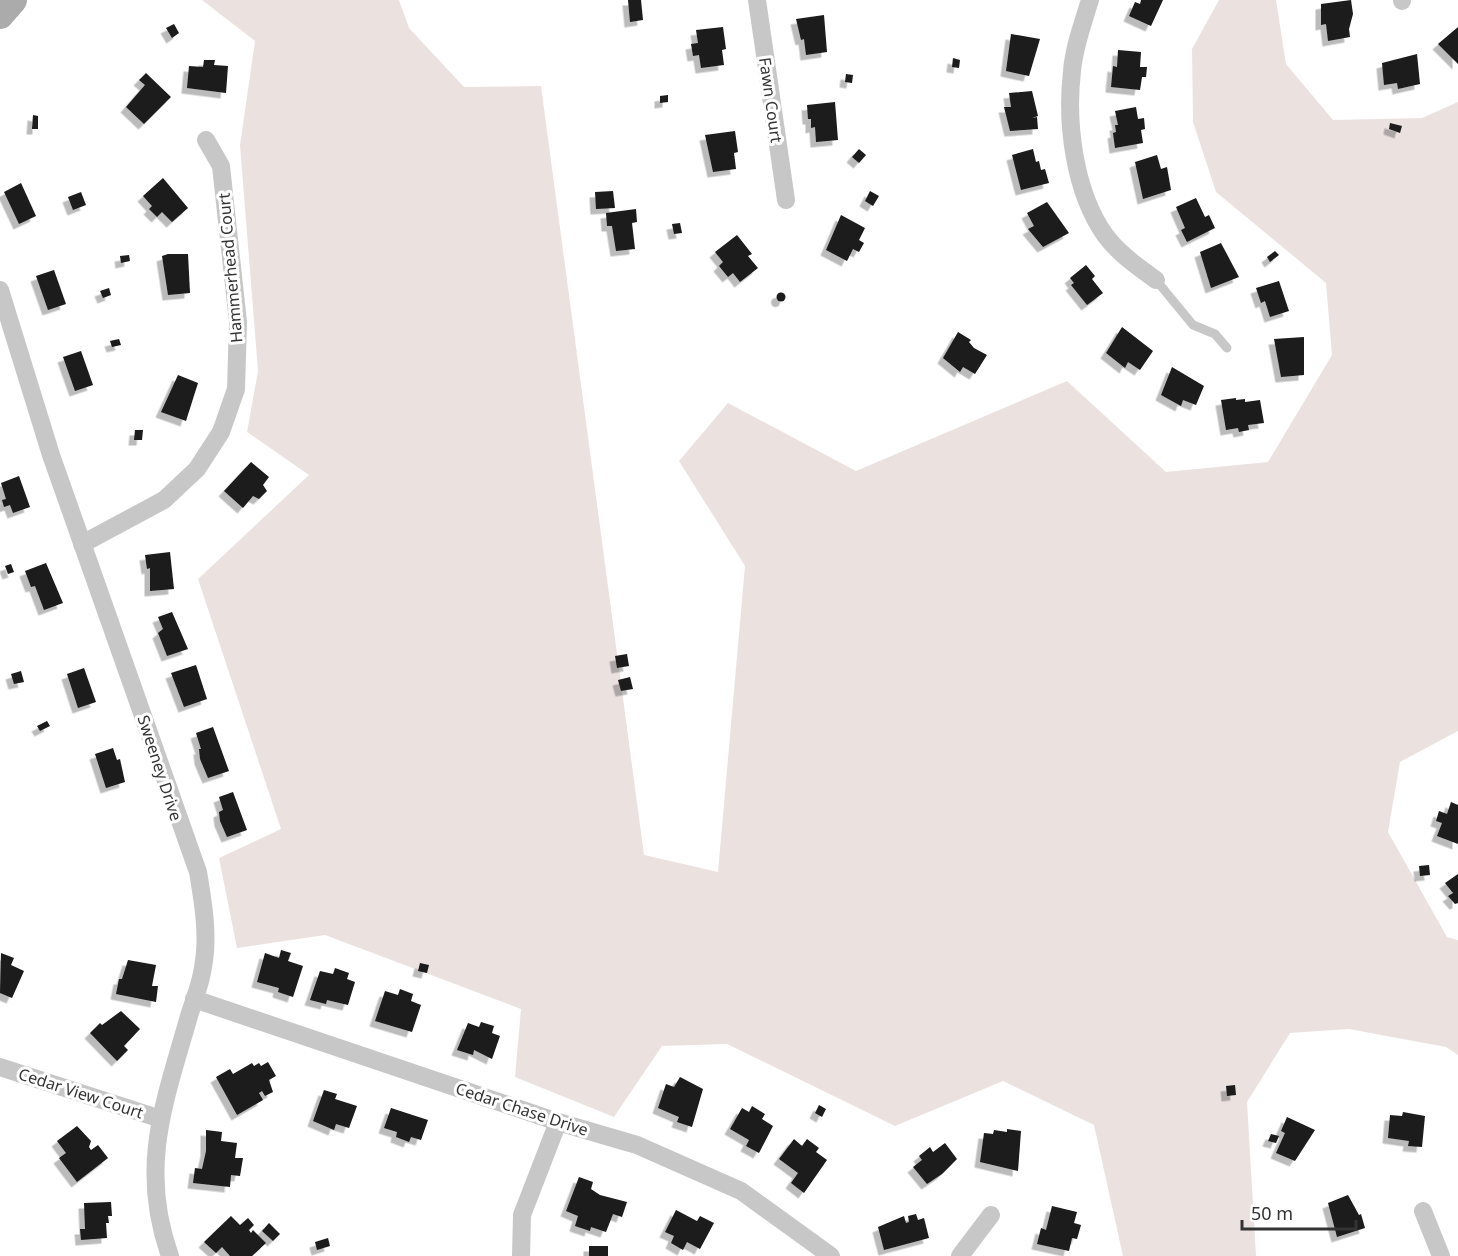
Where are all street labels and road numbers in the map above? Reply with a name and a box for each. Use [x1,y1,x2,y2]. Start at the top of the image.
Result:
street label: Fawn Court [754,56,788,144]
street label: Hammerhead Court [212,192,248,344]
street label: Sweeney Drive [133,712,187,824]
street label: Cedar View Court [16,1062,146,1124]
street label: Cedar Chase Drive [453,1077,591,1141]

